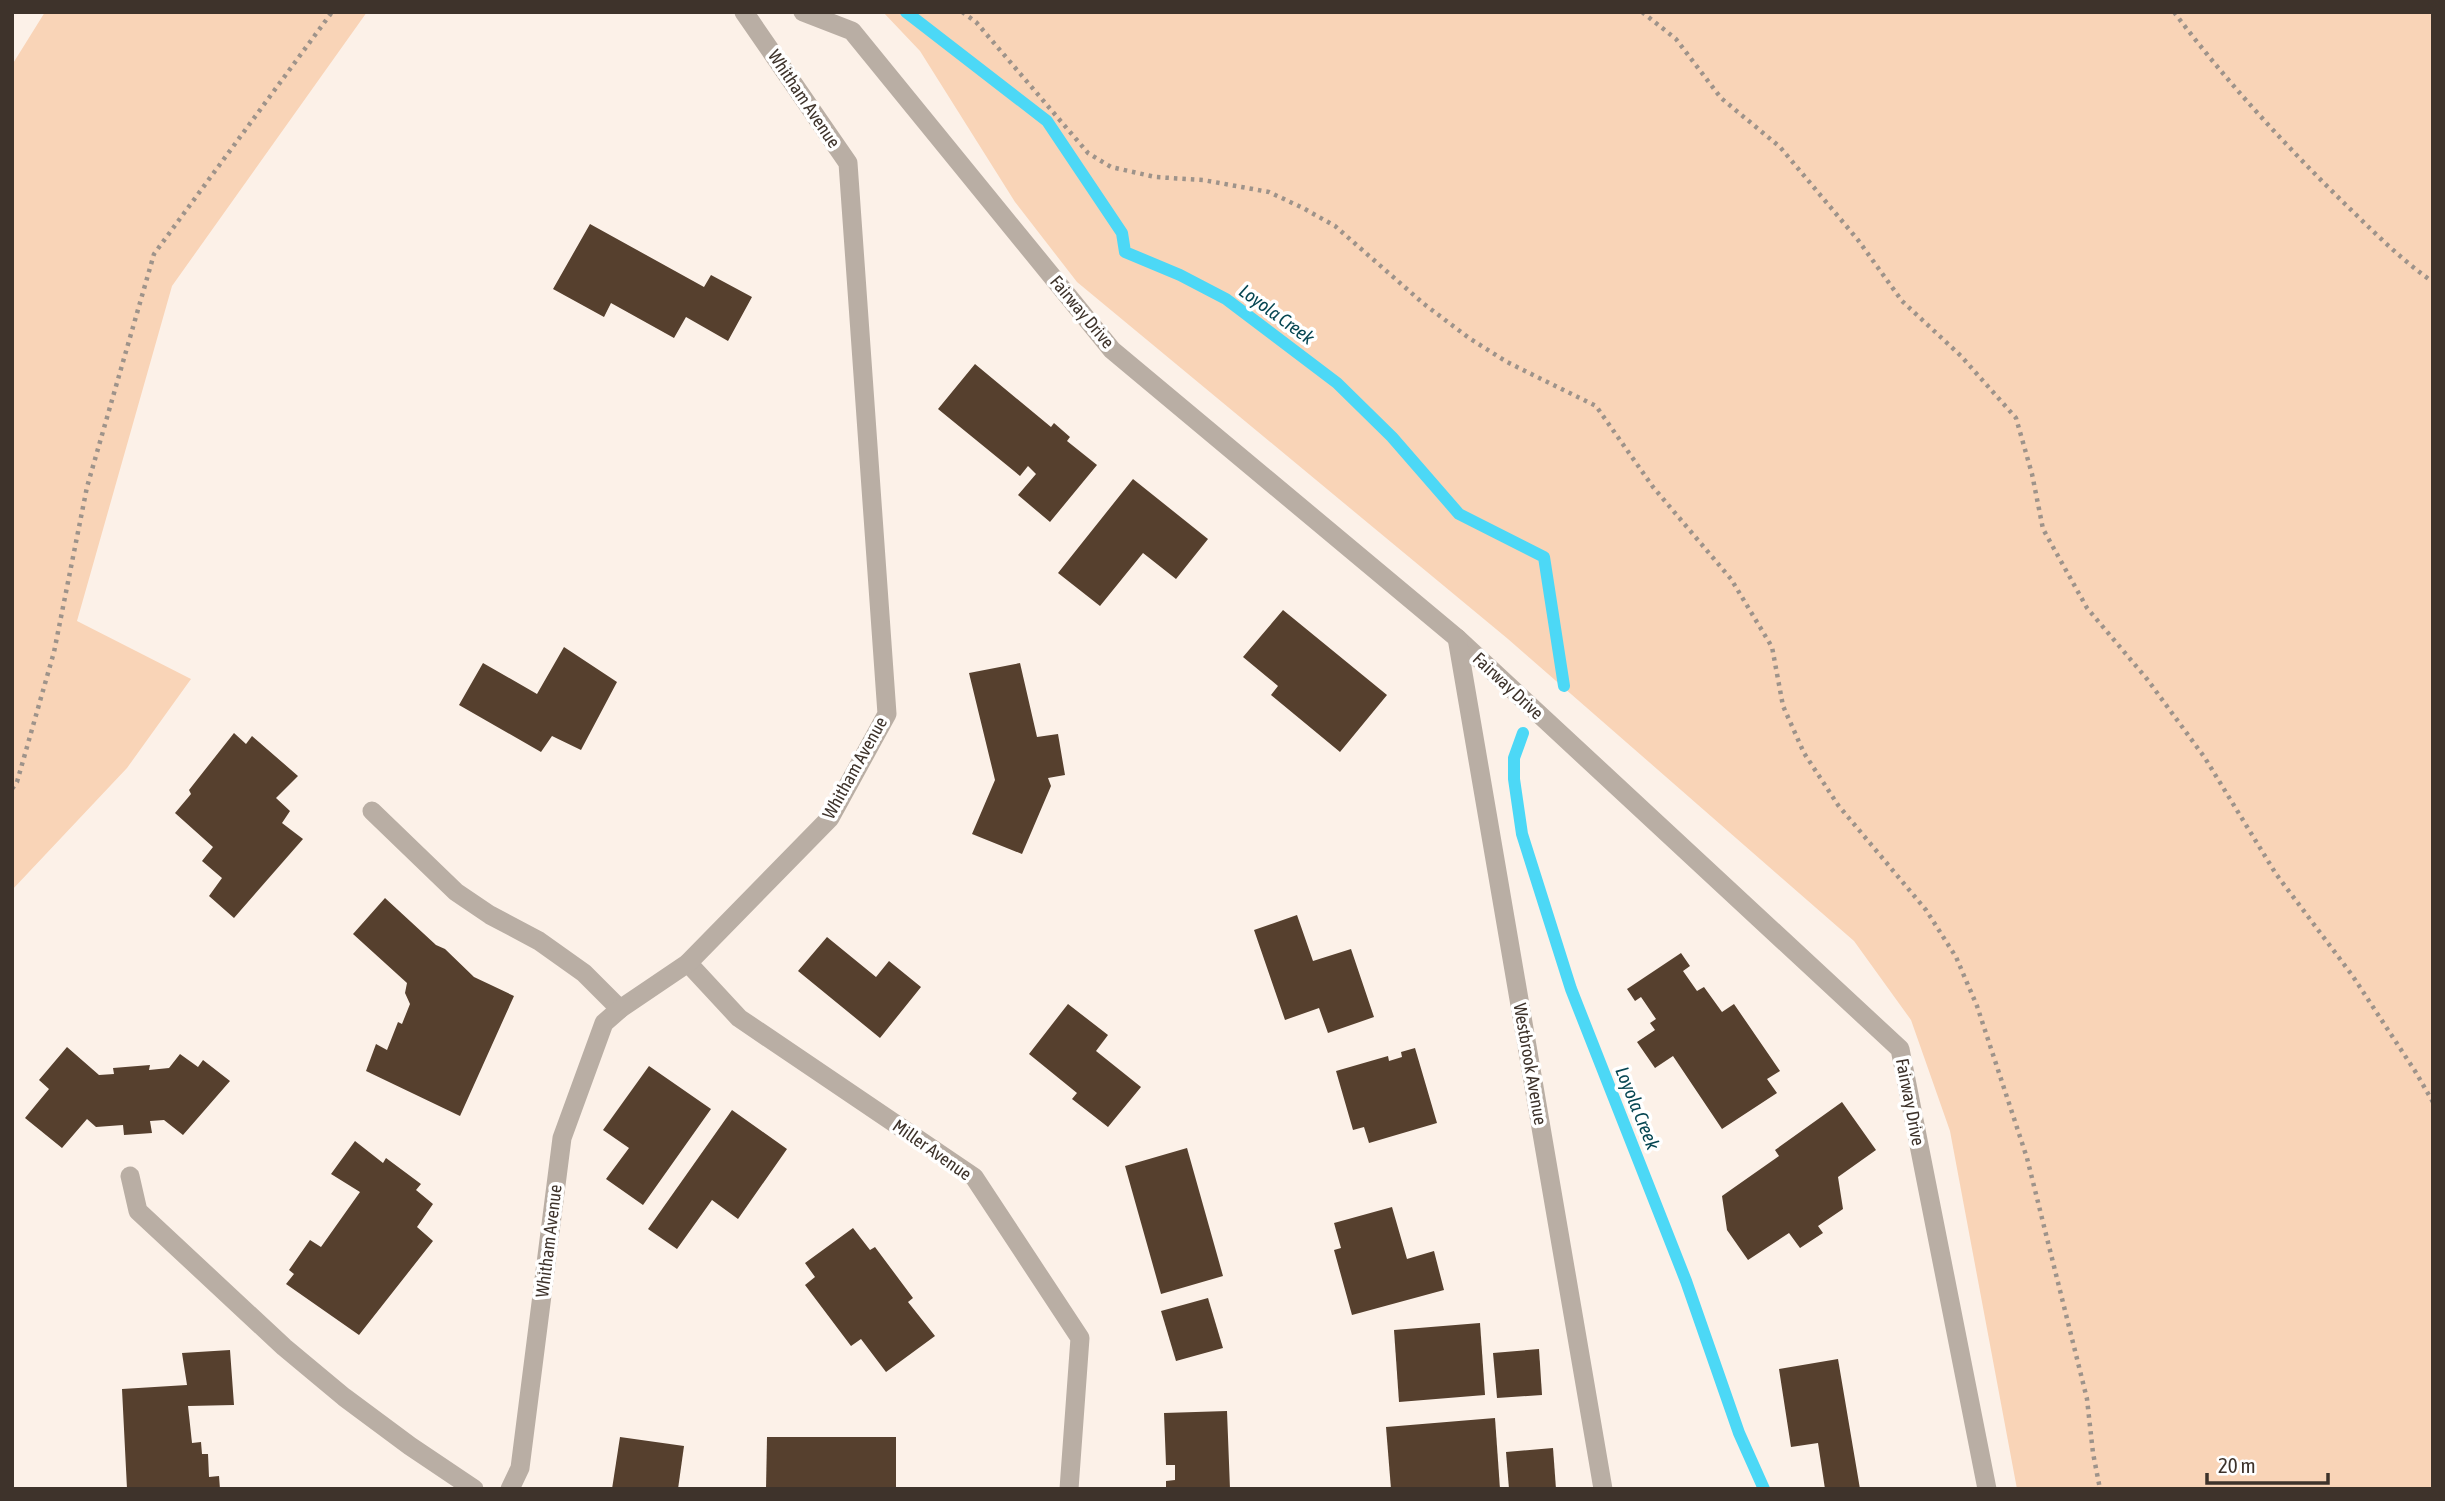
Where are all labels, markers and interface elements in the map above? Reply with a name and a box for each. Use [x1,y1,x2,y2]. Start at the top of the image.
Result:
street label: Whitham Avenue [764,46,845,152]
street label: Fairway Drive [1046,271,1119,352]
water label: Loyola Creek [1235,279,1319,349]
street label: Fairway Drive [1469,648,1548,723]
street label: Whitham Avenue [818,713,891,822]
street label: Westbrook Avenue [1509,1001,1552,1126]
street label: Fairway Drive [1892,1056,1929,1147]
water label: Loyola Creek [1611,1063,1665,1153]
street label: Miller Avenue [889,1115,976,1184]
street label: Whitham Avenue [531,1183,566,1299]
scale bar [2207,1442,2328,1486]
text: 20 m [2218,1453,2256,1477]

